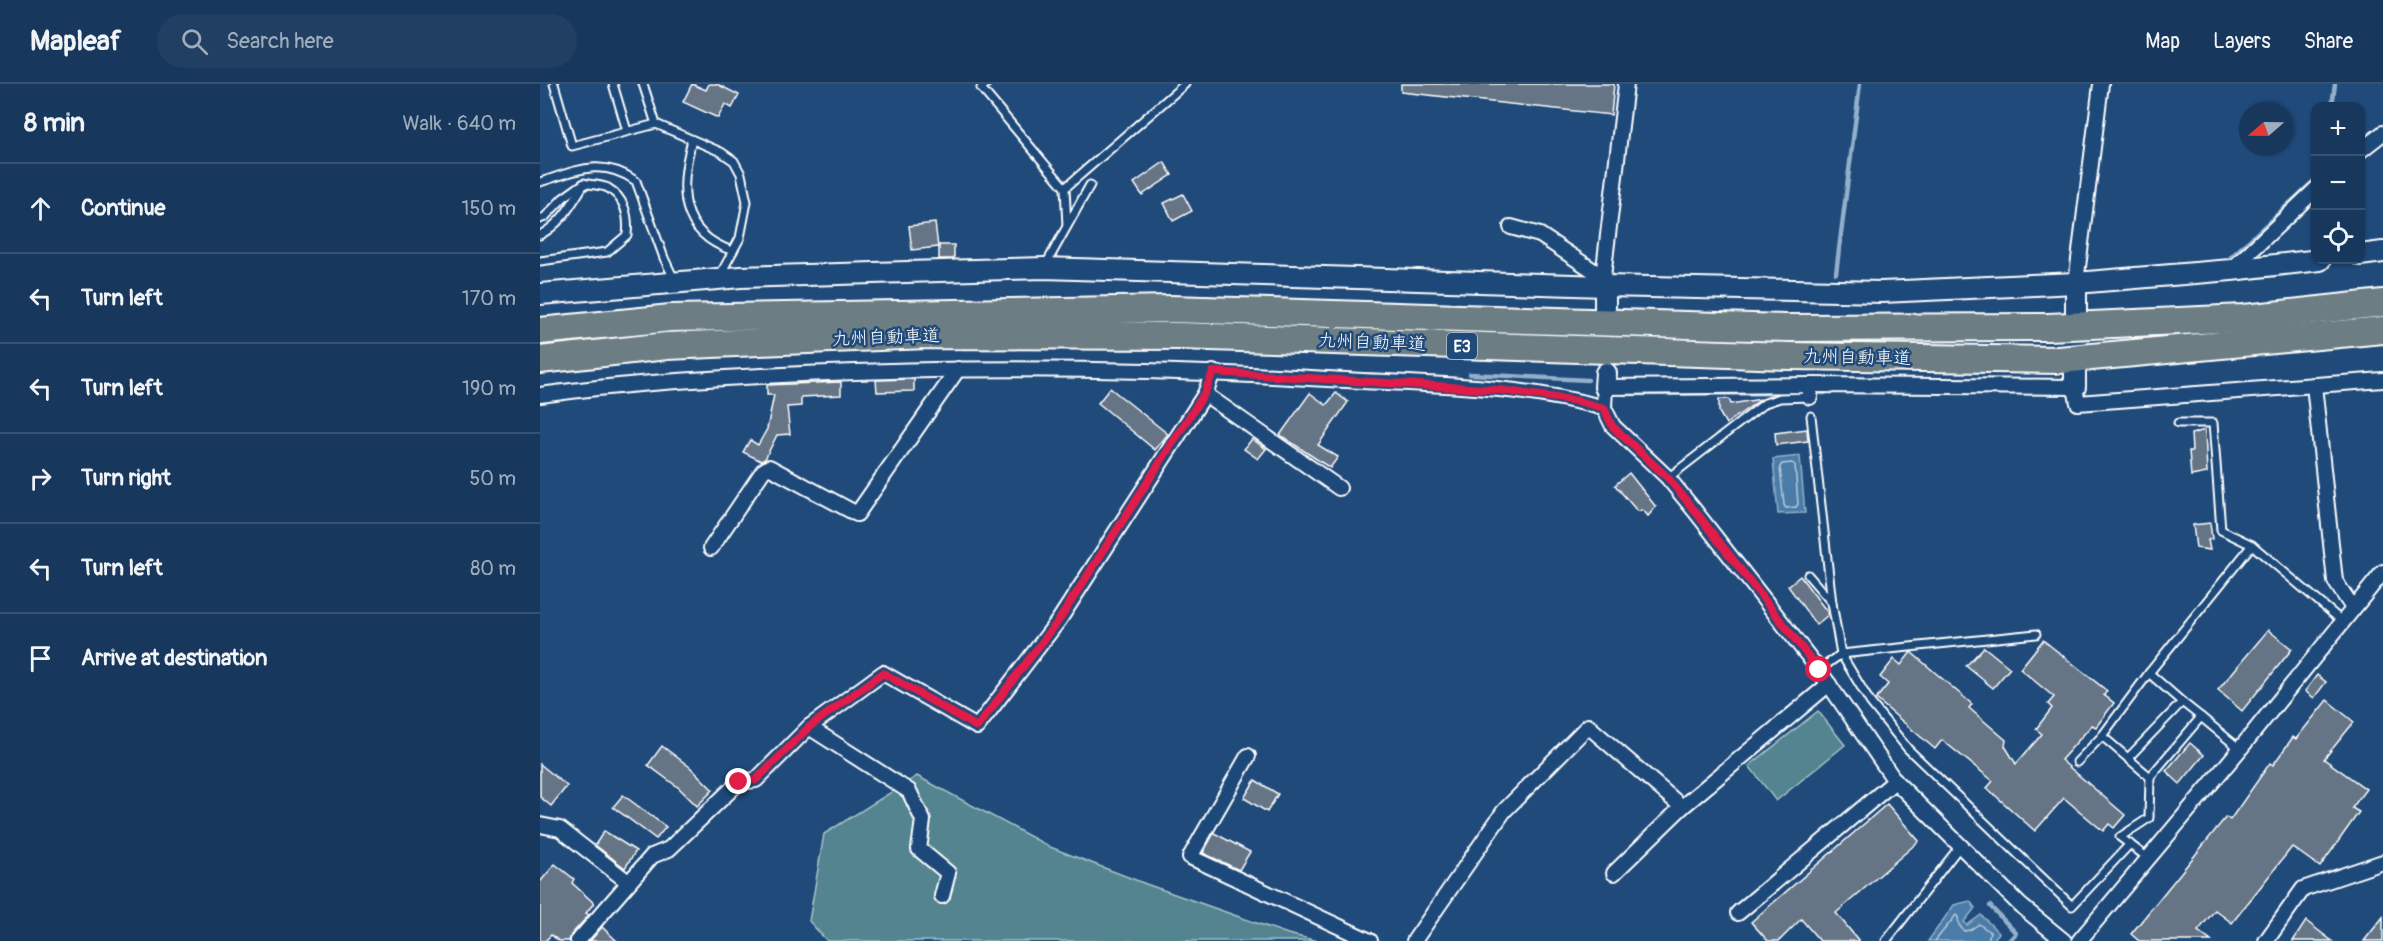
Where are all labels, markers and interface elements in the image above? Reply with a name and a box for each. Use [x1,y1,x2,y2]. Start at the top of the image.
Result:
search box [157,14,577,68]
text: Mapleaf [30,24,121,59]
icon: search [178,25,211,58]
text: Search here [226,27,334,55]
text: Map [2145,28,2180,55]
text: Layers [2213,28,2271,55]
text: Share [2304,28,2353,55]
north arrow [2239,102,2293,156]
map controls [2311,102,2365,264]
button: + [2311,102,2365,156]
text: 8 min [24,107,85,139]
text: Walk · 640 m [402,111,516,136]
button: − [2311,156,2365,210]
icon: ahead [24,192,57,225]
text: Continue [81,194,165,222]
text: 150 m [462,196,516,221]
button: locate [2311,210,2365,264]
icon: left [24,282,57,315]
text: Turn left [81,284,163,312]
text: 170 m [462,286,516,311]
street label: 九州自動車道 [832,324,940,351]
street label: 九州自動車道 [1318,329,1426,356]
road number: E3 [1447,333,1477,359]
street label: 九州自動車道 [1803,345,1911,370]
icon: left [24,372,57,405]
text: Turn left [81,374,163,402]
text: 190 m [462,376,516,401]
icon: right [24,462,57,495]
text: Turn right [81,464,171,492]
text: 50 m [469,466,516,491]
icon: left [24,552,57,585]
text: Turn left [81,554,163,582]
text: 80 m [470,556,516,581]
icon: arrive [24,642,57,675]
text: Arrive at destination [81,644,267,672]
route start [1805,656,1831,682]
route end [725,768,751,794]

